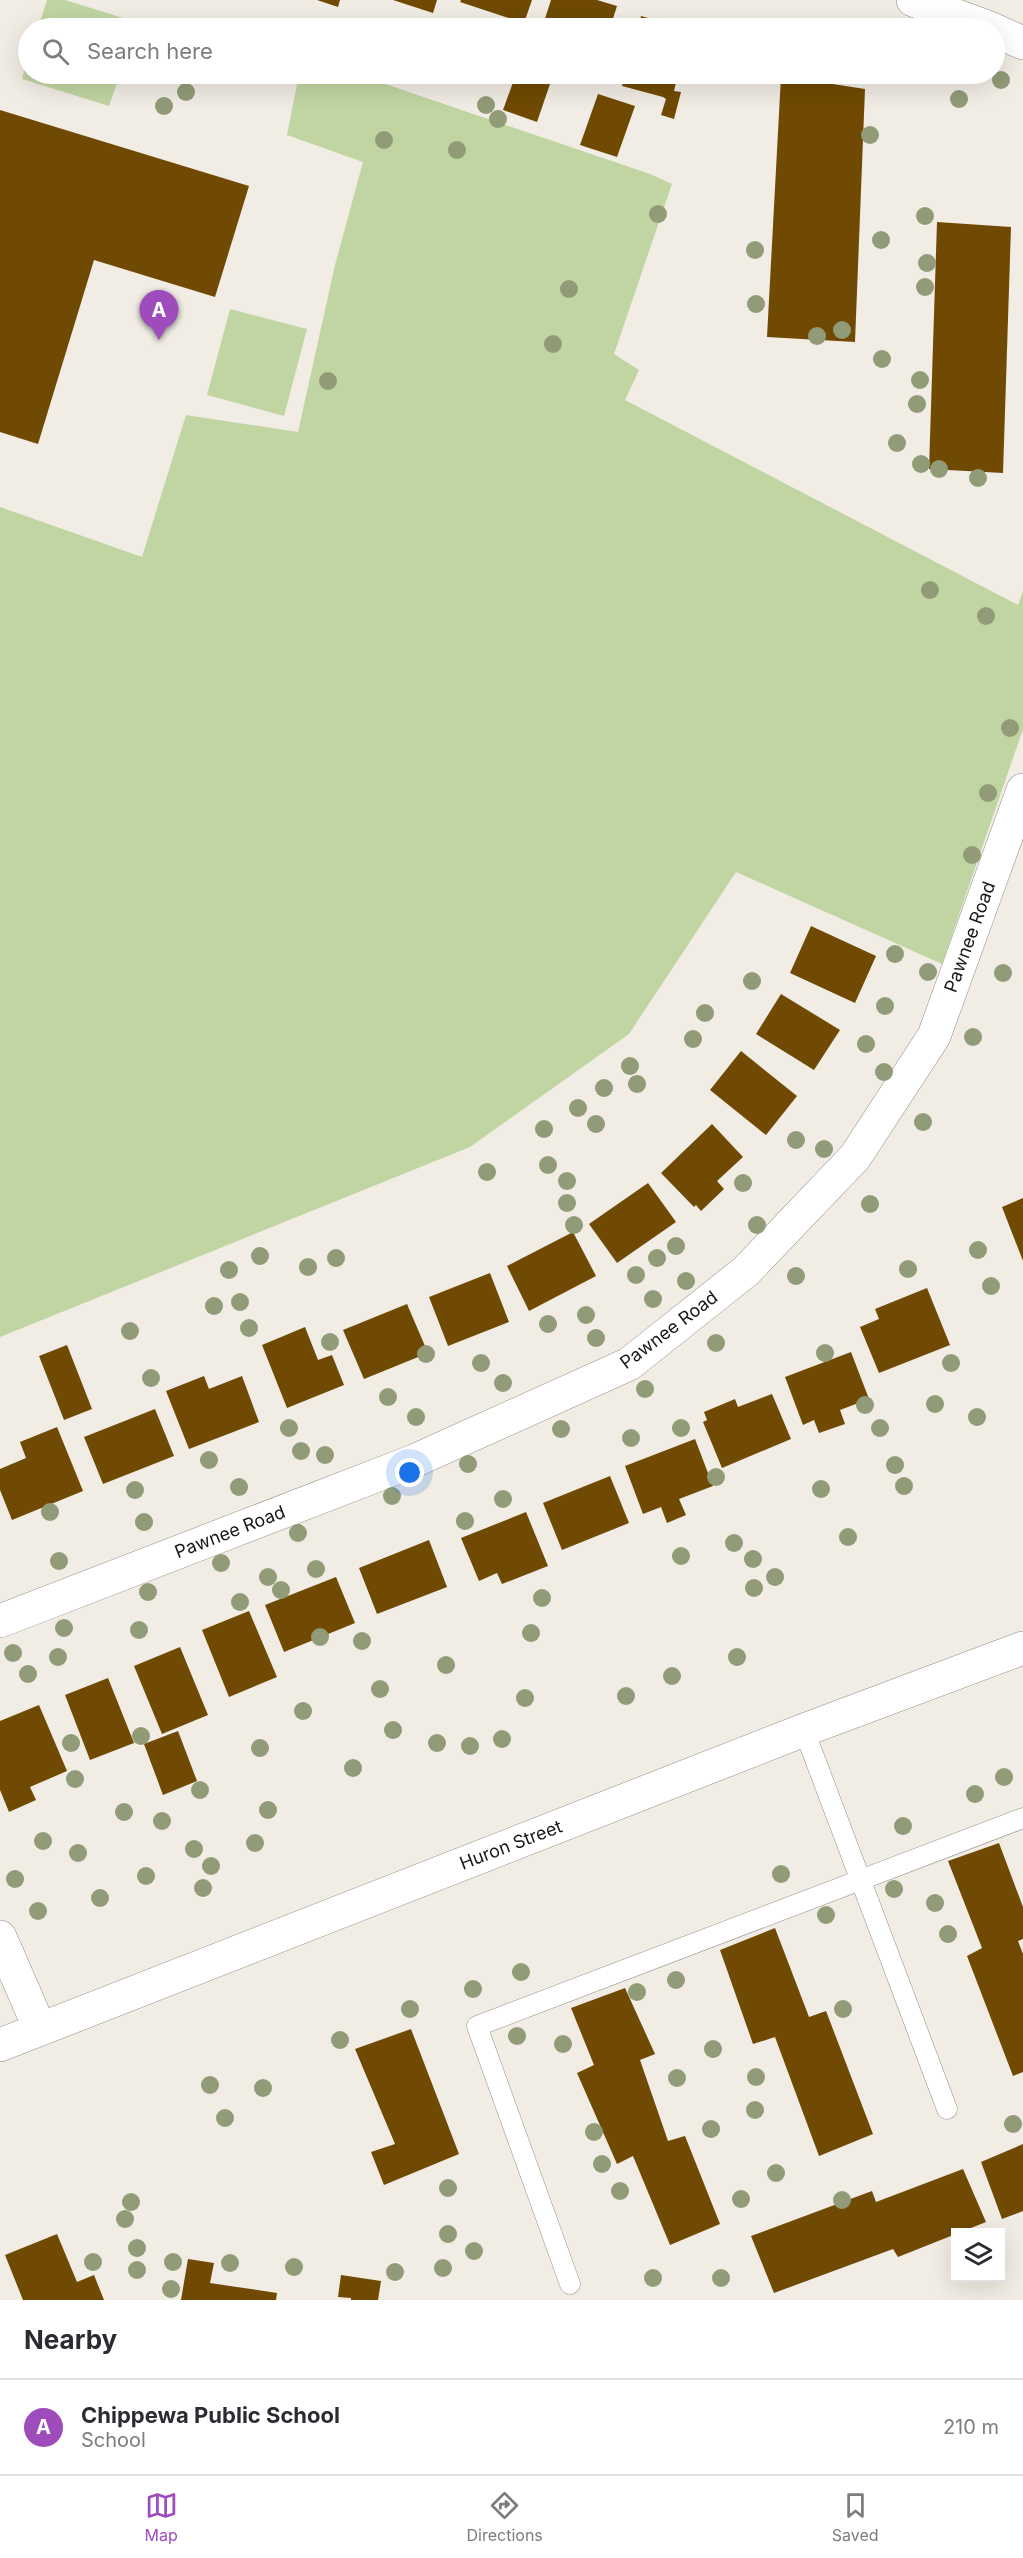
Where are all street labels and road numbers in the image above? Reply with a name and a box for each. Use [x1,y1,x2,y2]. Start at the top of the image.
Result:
street label: Pawnee Road [940,879,999,995]
street label: Pawnee Road [616,1286,722,1373]
street label: Pawnee Road [172,1501,288,1562]
street label: Huron Street [457,1815,565,1874]

